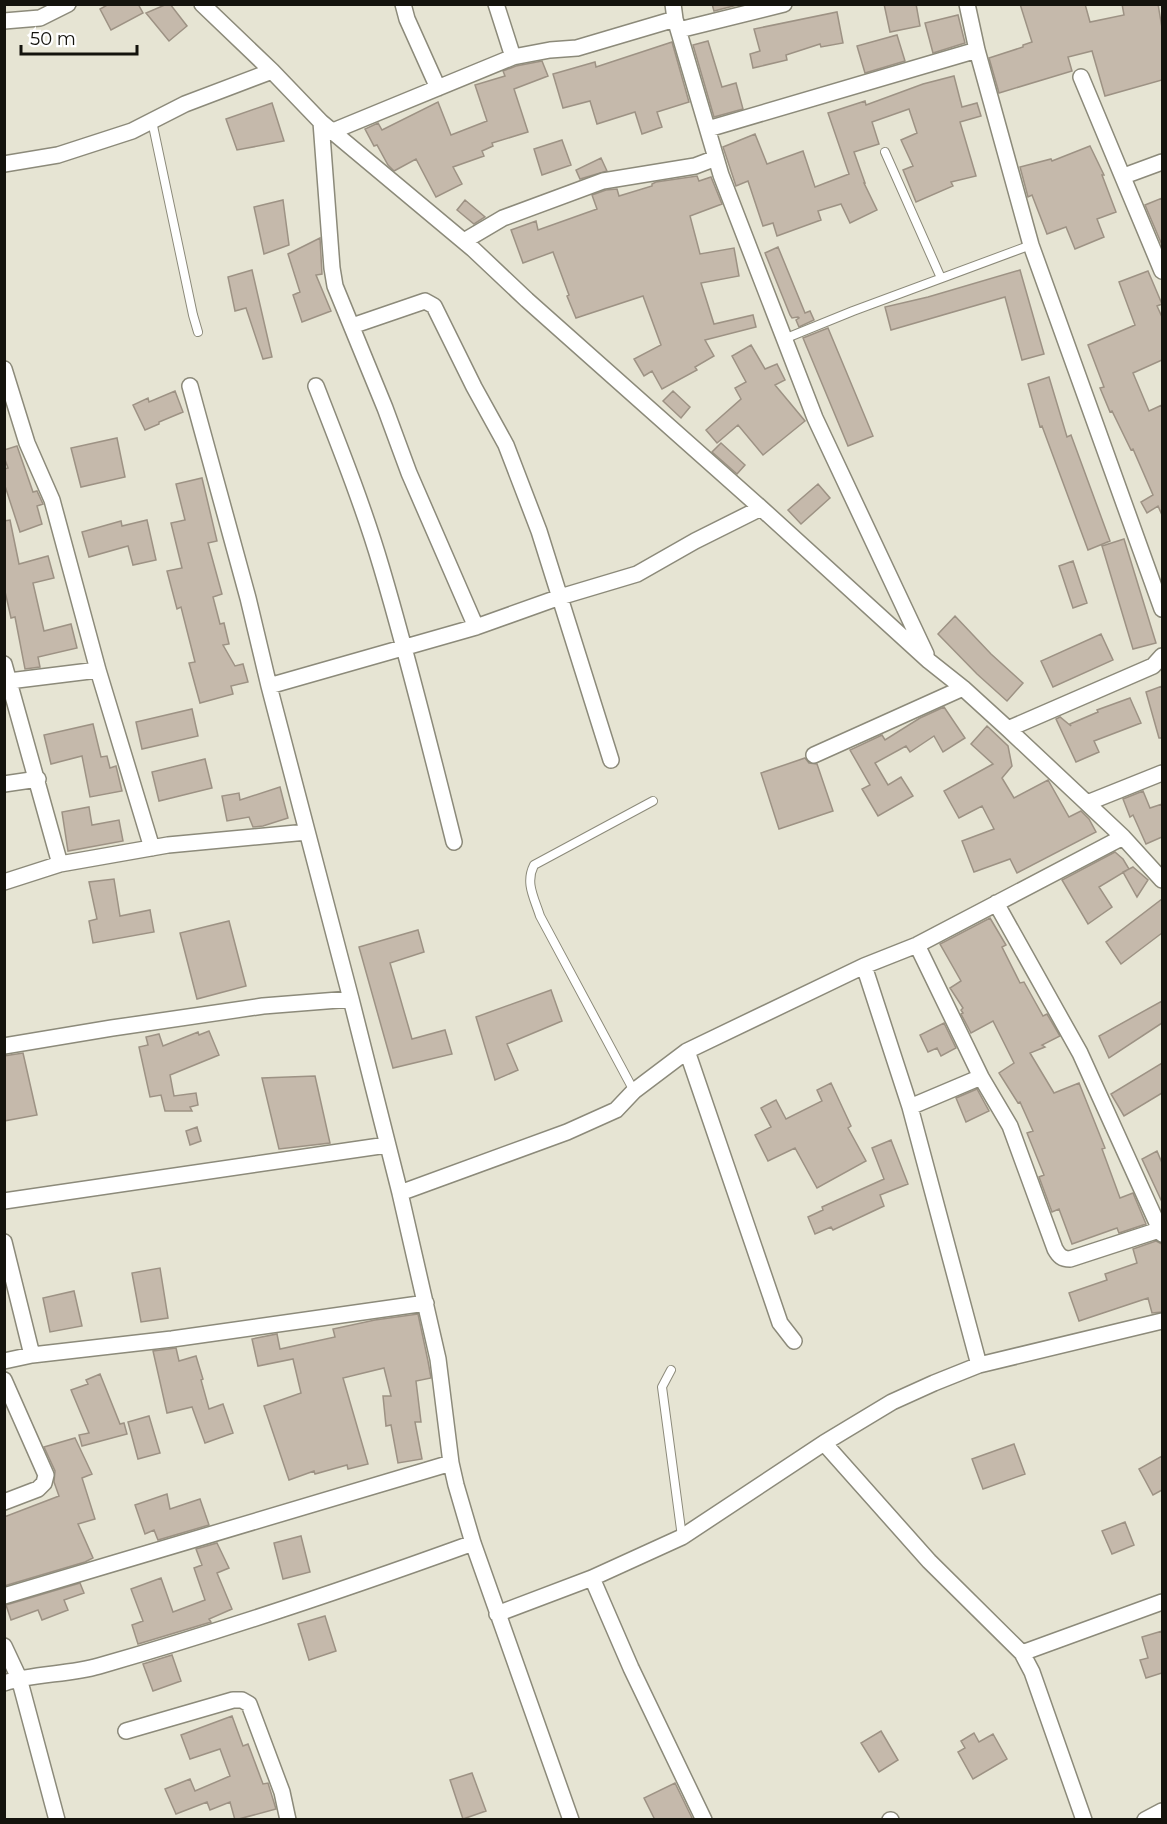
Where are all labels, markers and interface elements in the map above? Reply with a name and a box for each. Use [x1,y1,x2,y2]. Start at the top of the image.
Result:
scale bar [21,18,136,56]
text: 50 m [30,28,76,50]

